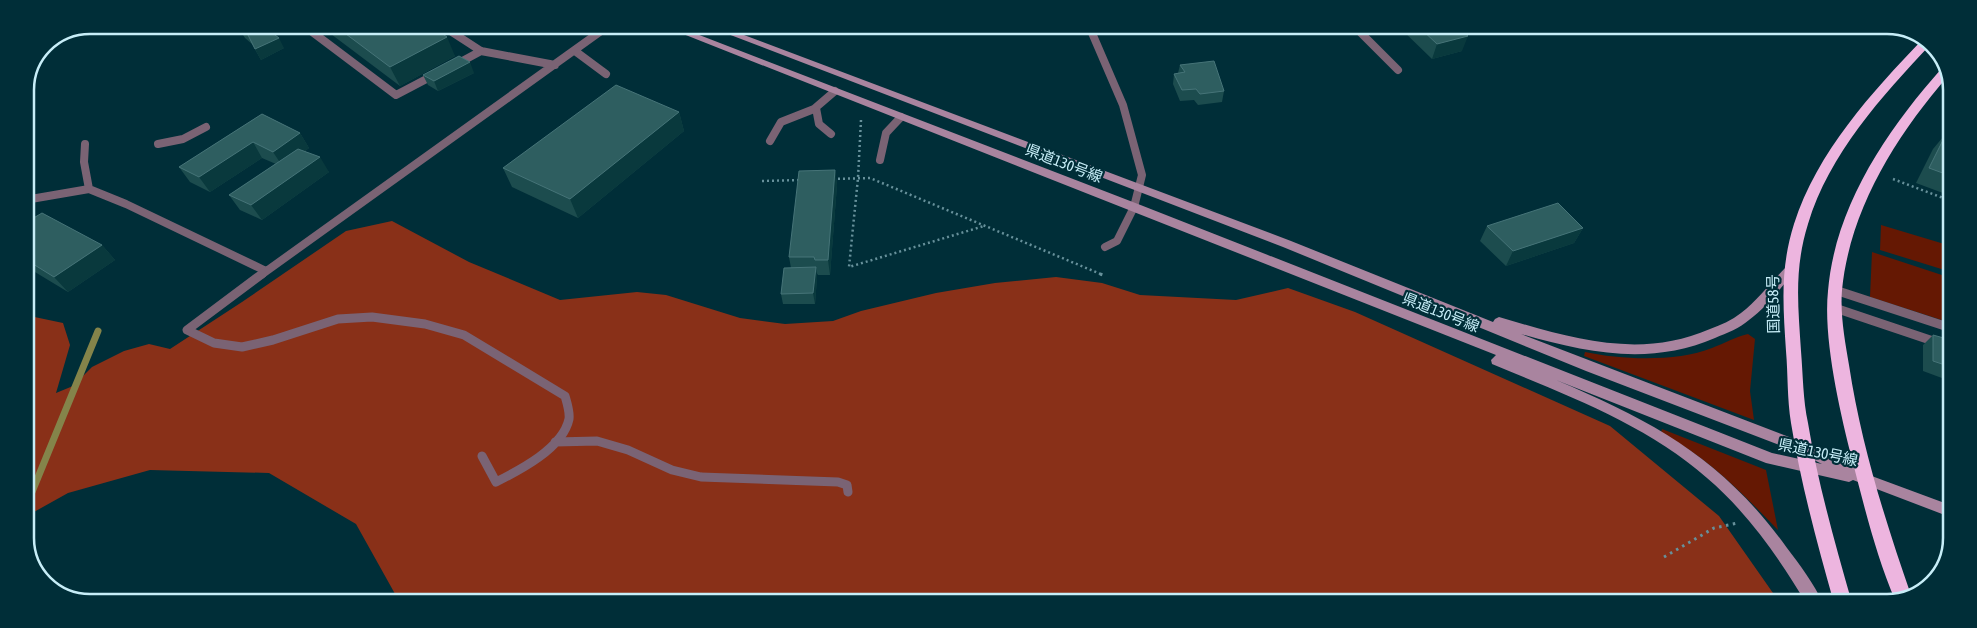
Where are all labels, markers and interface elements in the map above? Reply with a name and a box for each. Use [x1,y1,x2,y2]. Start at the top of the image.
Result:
street label: 県道130号線 [1023,141,1105,185]
street label: 国道58号 [1764,274,1782,334]
street label: 県道130号線 [1400,289,1482,335]
street label: 県道130号線 [1777,435,1859,469]

